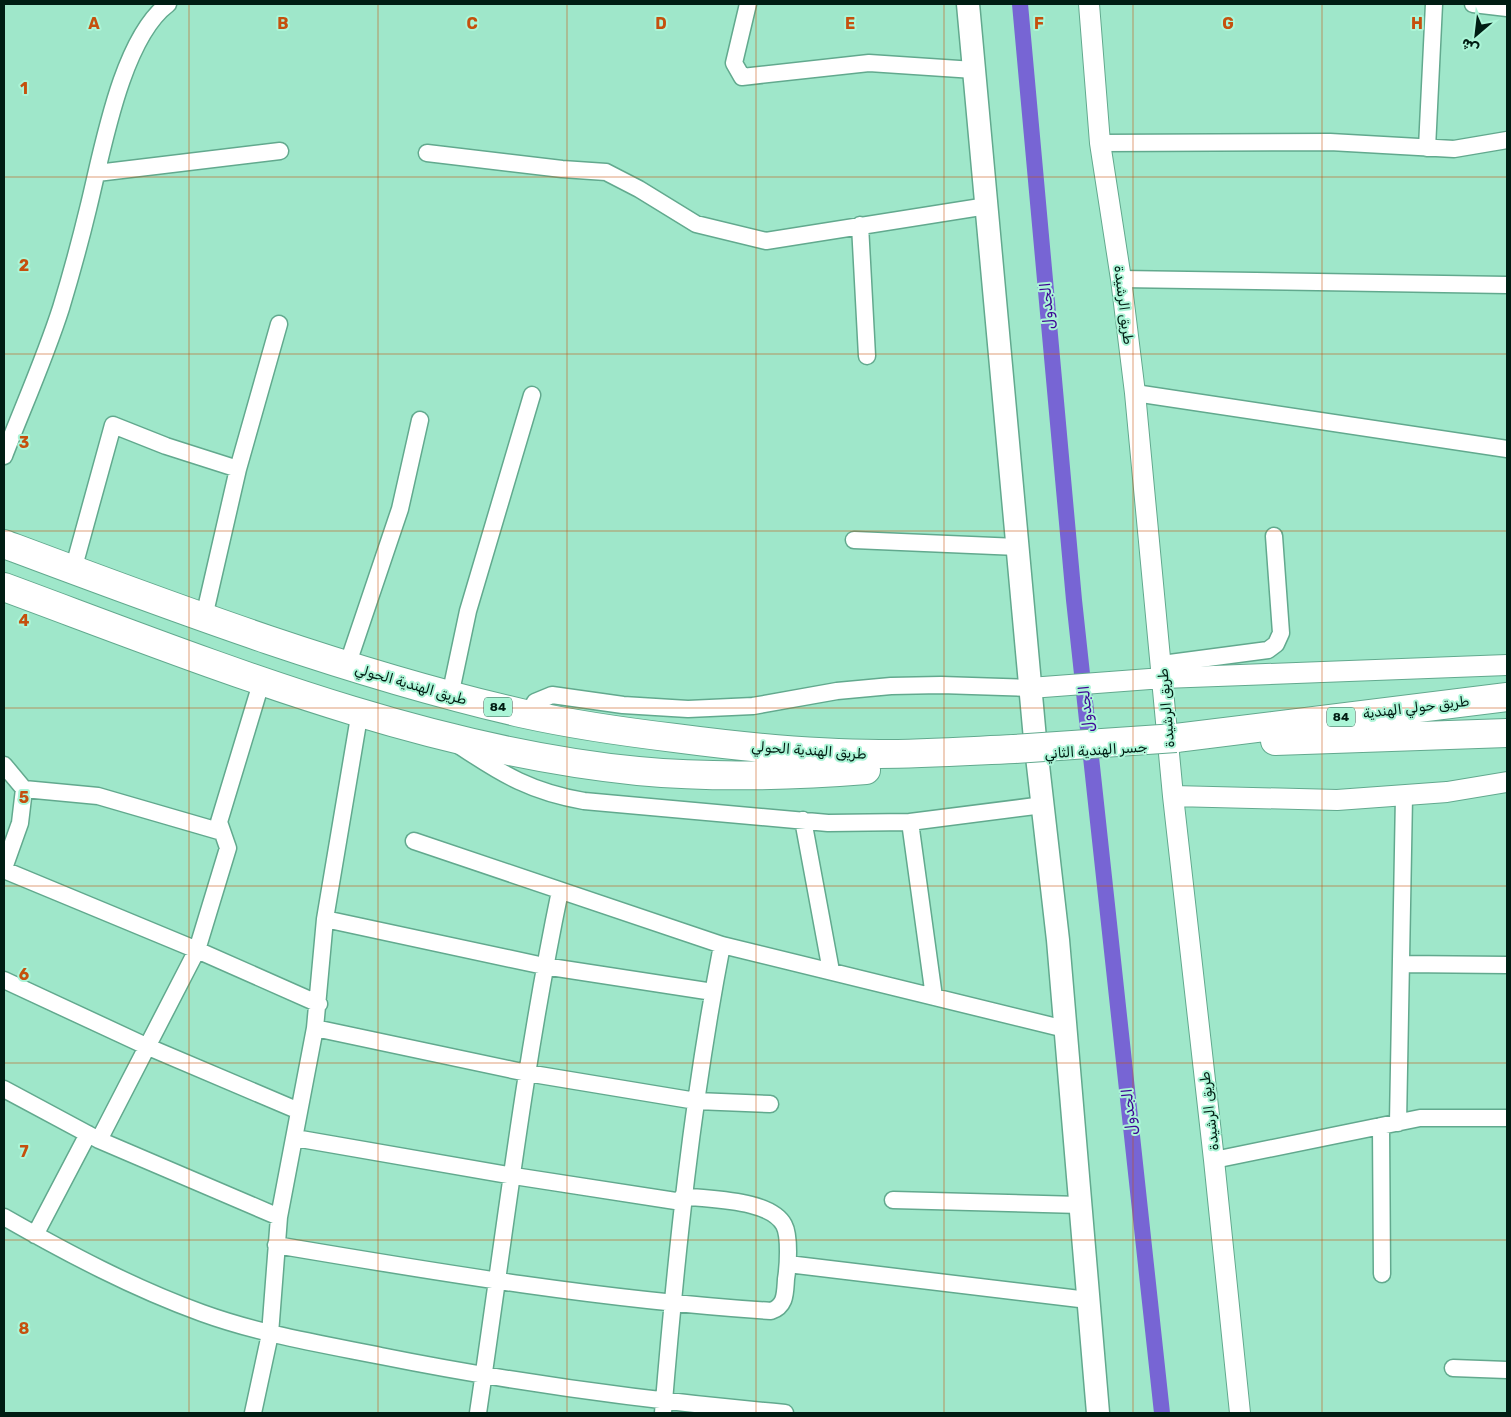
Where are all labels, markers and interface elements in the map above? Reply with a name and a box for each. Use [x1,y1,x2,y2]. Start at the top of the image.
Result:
north arrow [1451,10,1501,60]
text: A [88,14,100,33]
text: B [277,14,289,33]
text: C [466,14,478,33]
text: D [655,14,667,33]
text: E [845,14,855,33]
text: F [1034,14,1044,33]
text: G [1222,14,1234,33]
text: H [1411,14,1423,33]
text: ش [1458,34,1482,58]
text: 1 [20,79,28,98]
text: 2 [19,256,29,275]
street label: طريق الرشيدة [1110,265,1137,346]
water label: الجدول [1036,282,1059,330]
text: 3 [19,433,29,452]
text: 4 [19,611,30,630]
street label: طريق الهندية الحولي [352,660,469,711]
street label: طريق الرشيدة [1155,667,1178,748]
water label: الجدول [1075,685,1098,733]
street label: طريق حولي الهندية [1362,693,1471,724]
road number: 84 [484,698,512,716]
road number: 84 [1327,708,1355,726]
street label: طريق الهندية الحولي [751,738,867,765]
street label: جسر الهندية الثاني [1044,738,1148,765]
text: 5 [19,788,29,807]
text: 6 [19,965,29,984]
street label: طريق الرشيدة [1196,1070,1223,1151]
water label: الجدول [1118,1088,1141,1136]
text: 7 [19,1142,29,1161]
text: 8 [19,1319,30,1338]

